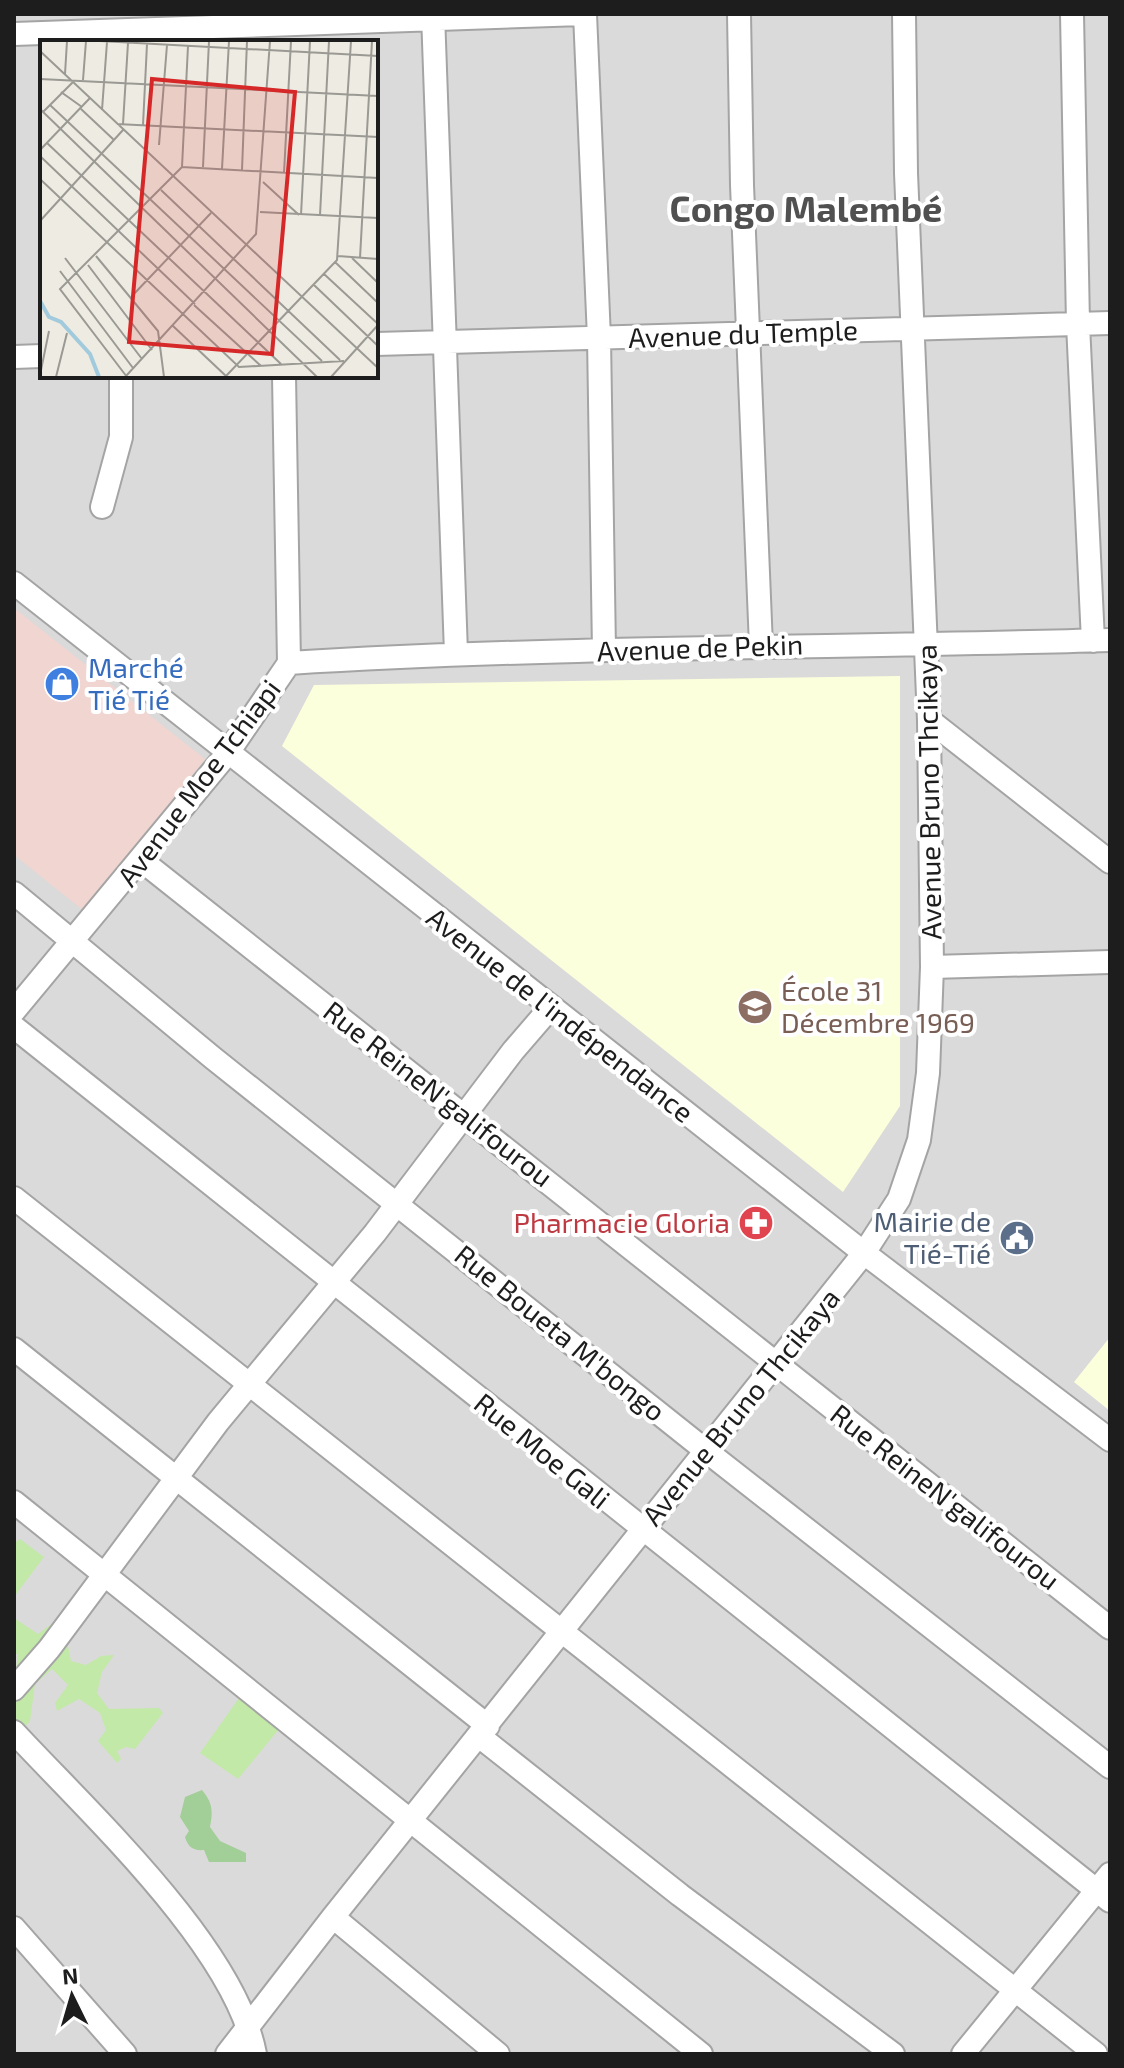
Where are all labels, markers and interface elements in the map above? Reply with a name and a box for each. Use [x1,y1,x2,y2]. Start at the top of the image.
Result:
inset map [40,40,378,378]
district label: Congo Malembé [670,186,942,229]
street label: Avenue du Temple [627,312,858,354]
street label: Avenue de Pekin [596,626,804,668]
street label: Avenue Bruno Thcikaya [908,644,948,940]
place label: Marché Tié Tié [88,650,184,716]
shop icon: Marché Tié Tié [43,665,81,703]
street label: Avenue Moe Tchiapi [109,672,287,892]
street label: Avenue de l'indépendance [421,900,701,1129]
place label: École 31 Décembre 1969 [781,973,975,1039]
school or university icon: École 31 Décembre 1969 [736,988,774,1026]
street label: Rue ReineN'galifourou [317,993,560,1193]
pharmacy icon: Pharmacie Gloria [737,1204,775,1242]
place label: Mairie de Tié-Tié [874,1204,991,1270]
place label: Pharmacie Gloria [513,1205,730,1239]
public building icon: Mairie de Tié-Tié [998,1219,1036,1257]
street label: Rue Boueta M'bongo [448,1237,673,1428]
street label: Avenue Bruno Thcikaya [634,1281,846,1532]
street label: Rue Moe Gali [468,1385,617,1515]
street label: Rue ReineN'galifourou [824,1396,1067,1596]
north arrow [32,1956,112,2036]
text: N [61,1961,79,1989]

